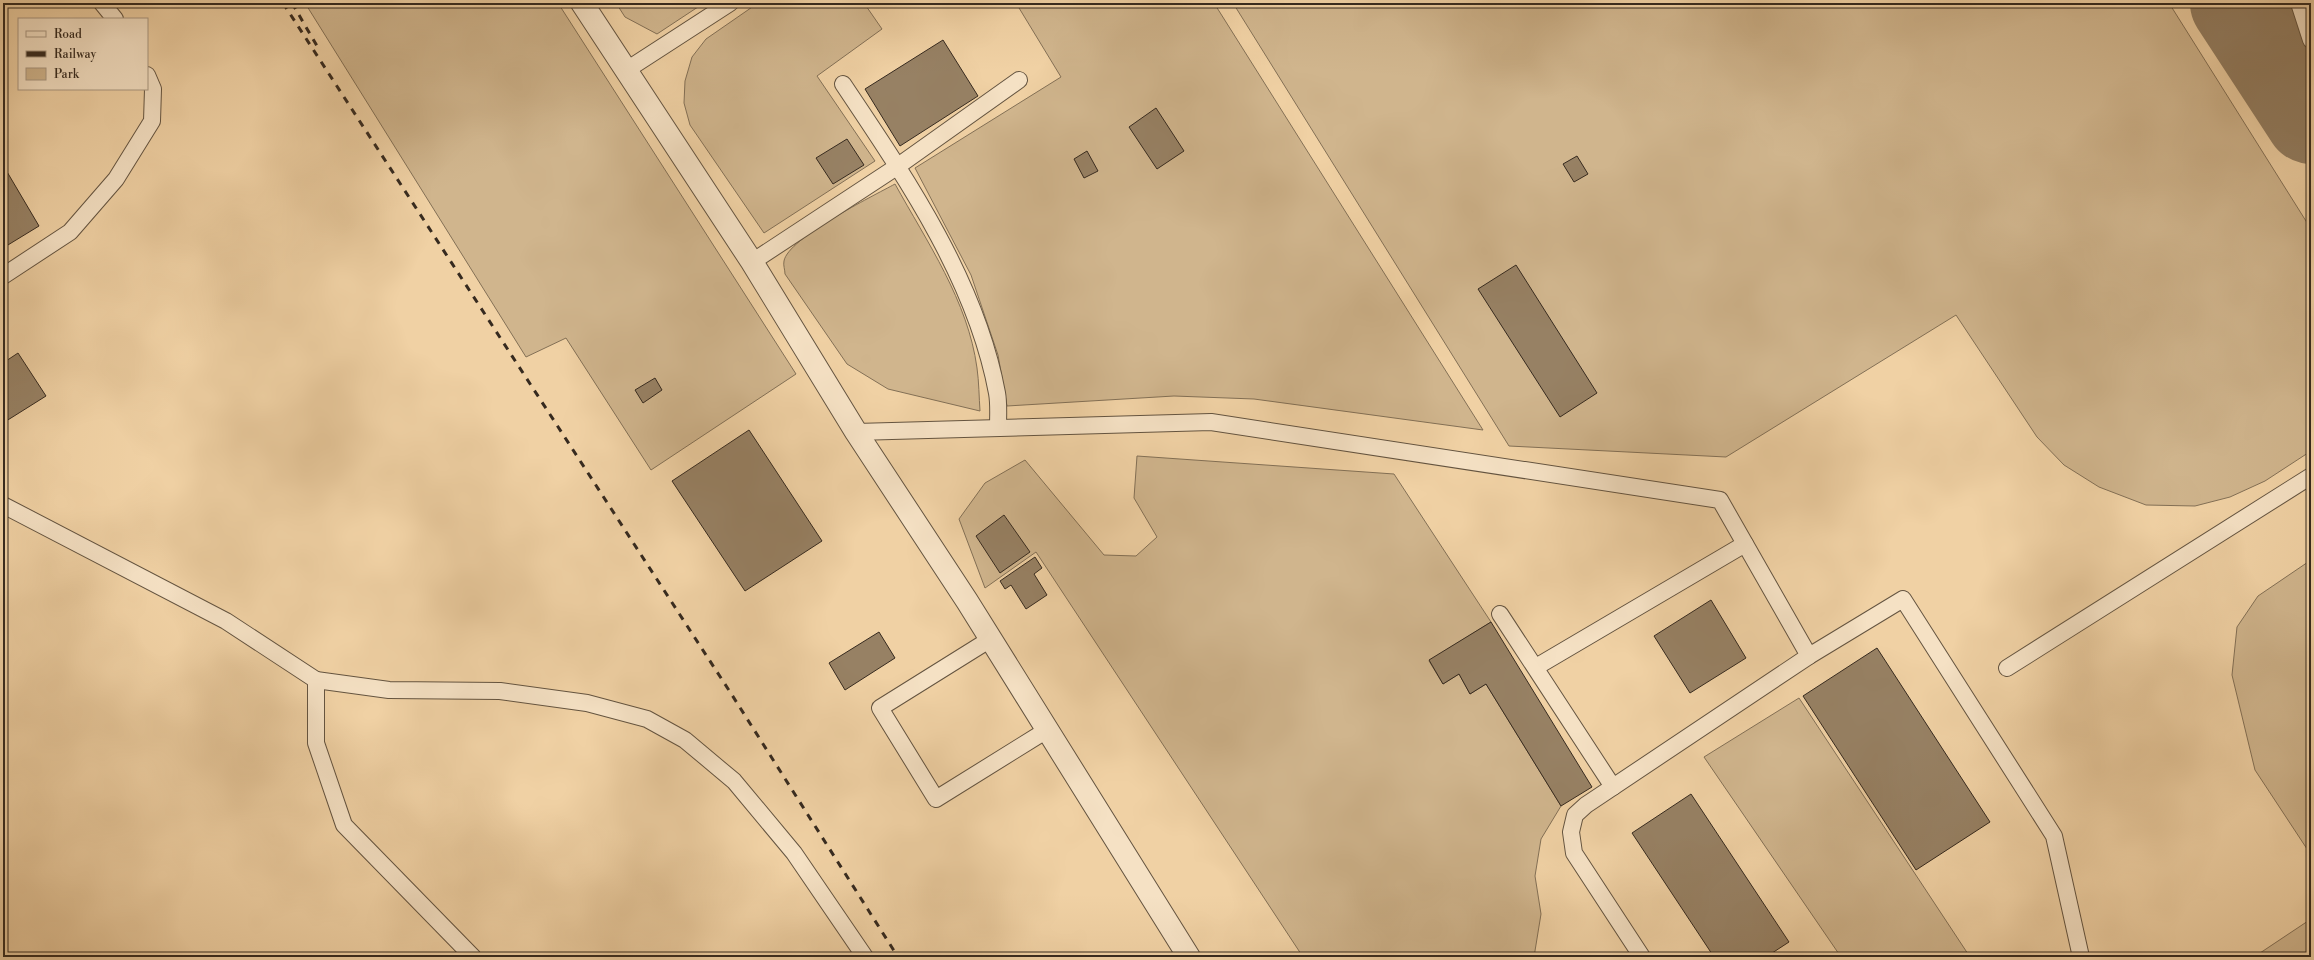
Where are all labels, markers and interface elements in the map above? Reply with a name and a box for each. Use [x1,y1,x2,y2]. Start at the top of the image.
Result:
legend [18,18,148,90]
text: Road [54,27,82,42]
text: Railway [54,47,96,62]
text: Park [54,67,80,82]

